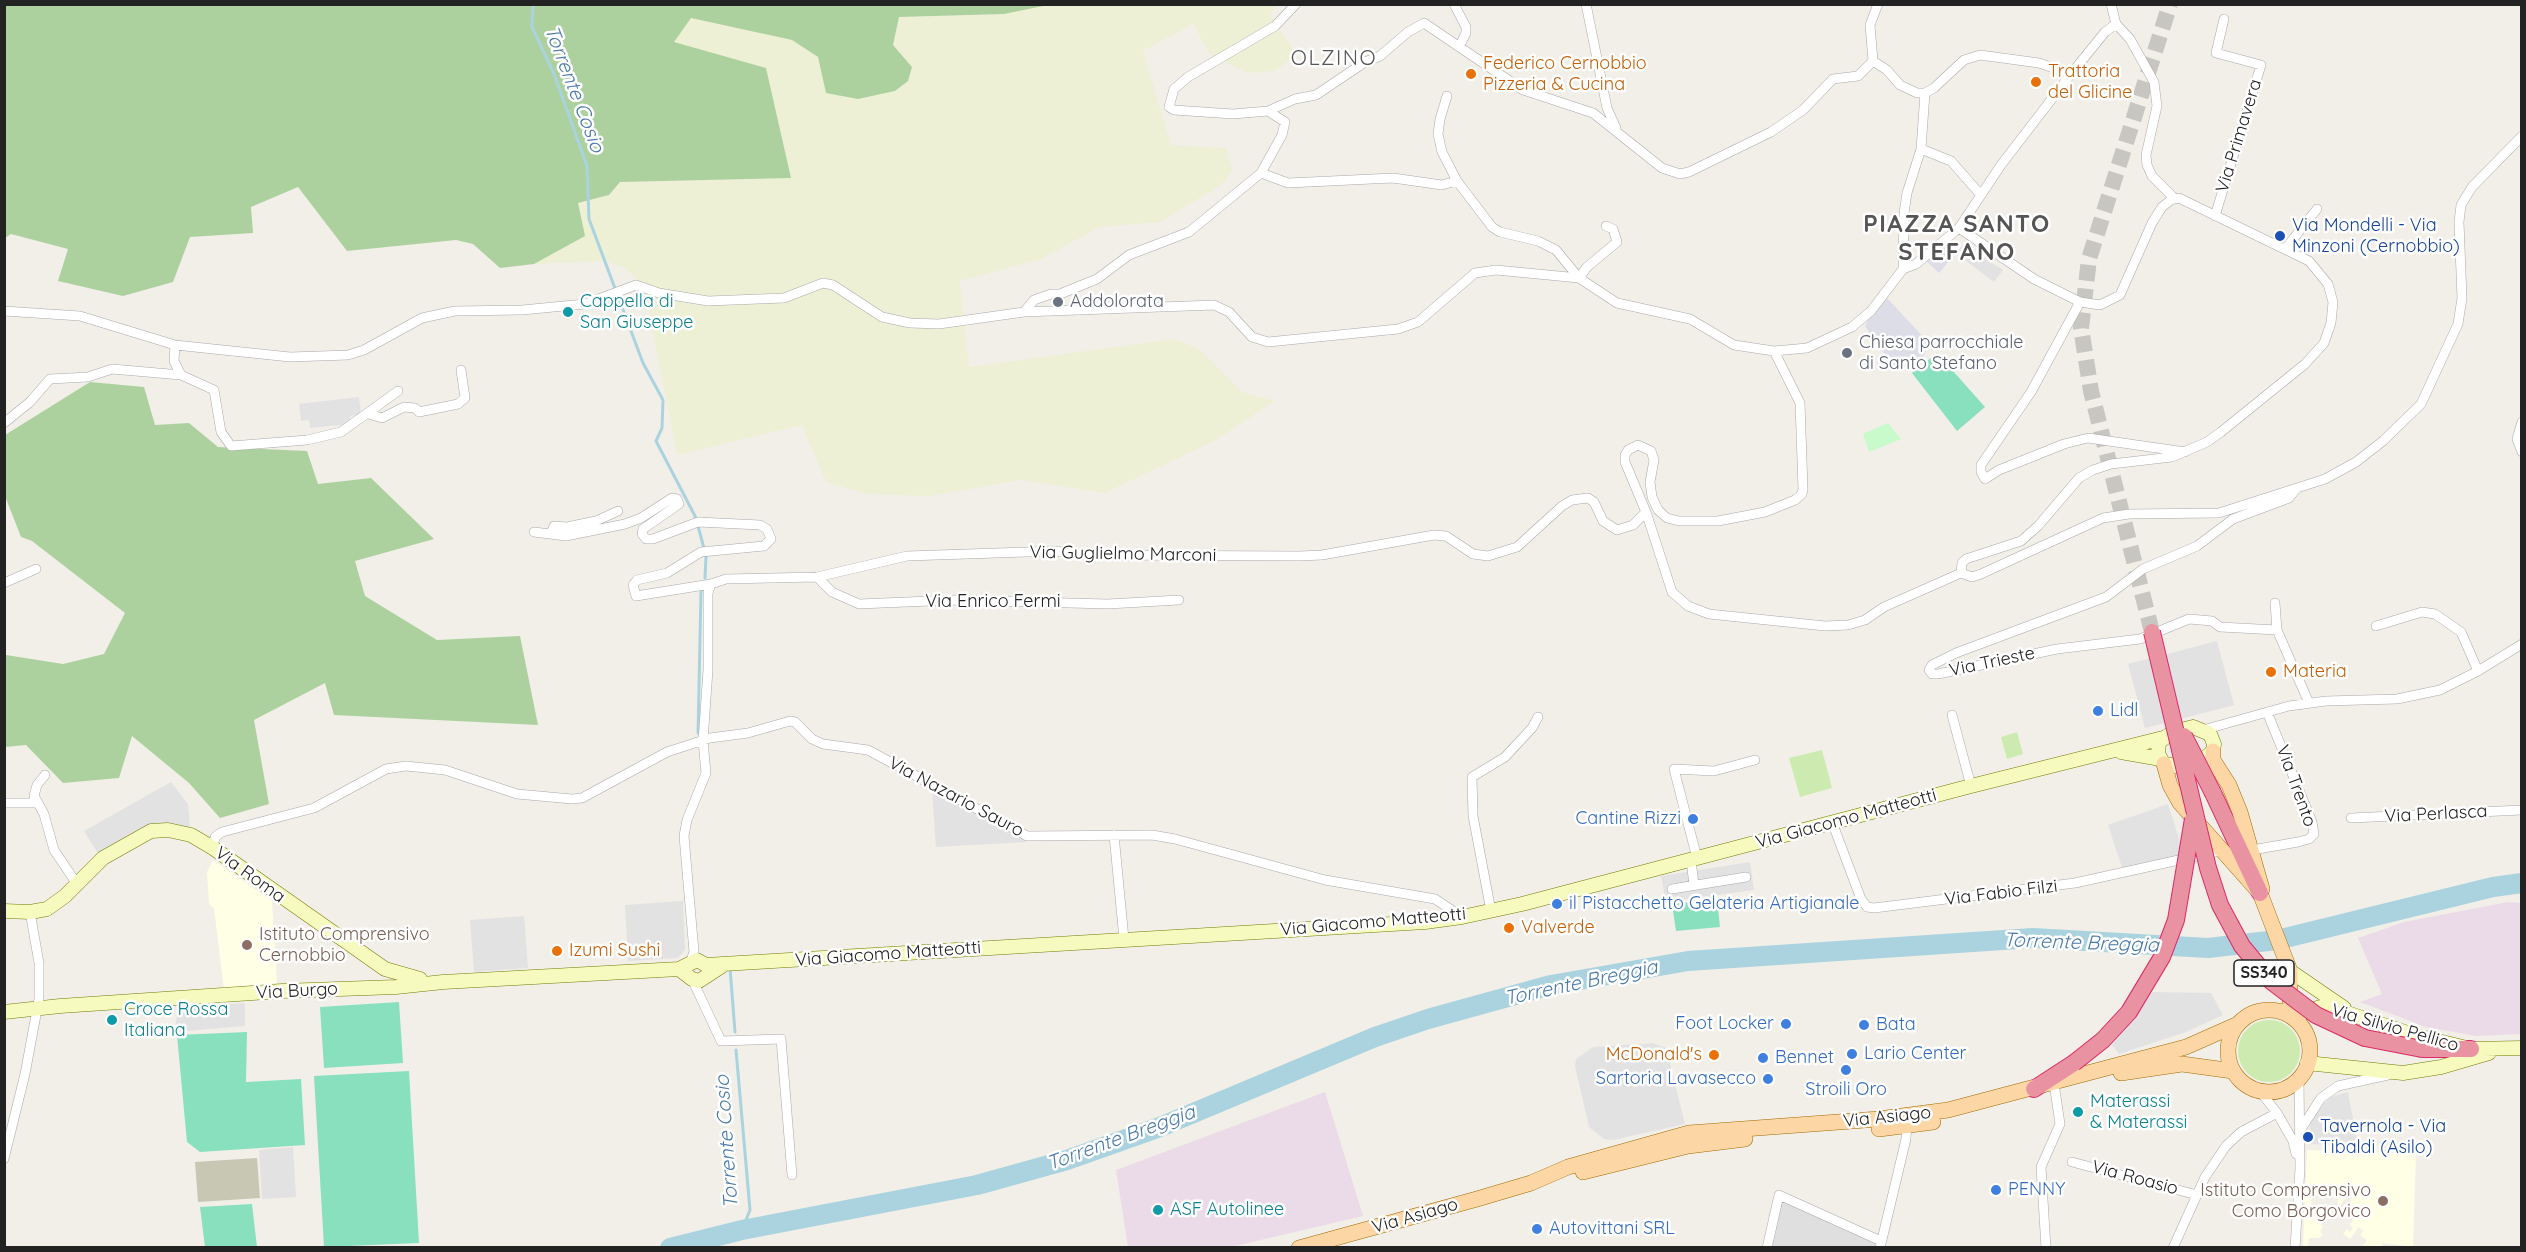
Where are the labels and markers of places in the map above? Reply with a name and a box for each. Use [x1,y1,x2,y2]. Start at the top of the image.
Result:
place label: Federico Cernobbio Pizzeria & Cucina [1483,53,1647,96]
place label: Trattoria del Glicine [2048,61,2132,104]
marker: Federico Cernobbio Pizzeria & Cucina [1464,67,1478,81]
marker: Trattoria del Glicine [2029,75,2043,89]
place label: Via Mondelli - Via Minzoni (Cernobbio) [2292,215,2460,258]
marker: Via Mondelli - Via Minzoni (Cernobbio) [2273,229,2287,243]
place label: Cappella di San Giuseppe [580,291,694,334]
place label: Addolorata [1070,291,1164,313]
marker: Addolorata [1051,295,1065,309]
marker: Cappella di San Giuseppe [561,305,575,319]
place label: Chiesa parrocchiale di Santo Stefano [1859,332,2023,374]
marker: Chiesa parrocchiale di Santo Stefano [1840,346,1854,360]
place label: Materia [2283,661,2347,683]
marker: Materia [2264,665,2278,679]
place label: Lidl [2110,700,2138,722]
marker: Lidl [2091,704,2105,718]
place label: Cantine Rizzi [1575,808,1681,830]
marker: Cantine Rizzi [1686,812,1700,826]
place label: il Pistacchetto Gelateria Artigianale [1569,893,1859,915]
marker: il Pistacchetto Gelateria Artigianale [1550,897,1564,911]
place label: Valverde [1521,917,1595,939]
marker: Valverde [1502,921,1516,935]
place label: Istituto Comprensivo Cernobbio [259,924,430,966]
marker: Istituto Comprensivo Cernobbio [240,938,254,952]
place label: Izumi Sushi [569,940,660,962]
marker: Izumi Sushi [550,944,564,958]
place label: Croce Rossa Italiana [124,999,228,1042]
marker: Croce Rossa Italiana [105,1013,119,1027]
place label: Foot Locker [1675,1013,1774,1035]
place label: Bata [1876,1014,1916,1036]
marker: Foot Locker [1779,1017,1793,1031]
marker: Bata [1857,1018,1871,1032]
place label: Lario Center [1864,1043,1966,1065]
place label: McDonald's [1606,1044,1702,1066]
place label: Bennet [1775,1047,1834,1069]
marker: Lario Center [1845,1047,1859,1061]
marker: McDonald's [1707,1048,1721,1062]
marker: Bennet [1756,1051,1770,1065]
marker: Stroili Oro [1839,1063,1853,1077]
place label: Sartoria Lavasecco [1596,1068,1756,1090]
marker: Sartoria Lavasecco [1761,1072,1775,1086]
place label: Stroili Oro [1805,1079,1887,1101]
place label: Materassi & Materassi [2090,1091,2187,1134]
marker: Materassi & Materassi [2071,1105,2085,1119]
place label: Tavernola - Via Tibaldi (Asilo) [2320,1116,2446,1158]
marker: Tavernola - Via Tibaldi (Asilo) [2301,1130,2315,1144]
place label: PENNY [2008,1179,2065,1201]
place label: Istituto Comprensivo Como Borgovico [2200,1180,2371,1222]
marker: PENNY [1989,1183,2003,1197]
marker: Istituto Comprensivo Como Borgovico [2376,1194,2390,1208]
place label: ASF Autolinee [1170,1199,1284,1221]
marker: ASF Autolinee [1151,1203,1165,1217]
place label: Autovittani SRL [1549,1218,1675,1240]
marker: Autovittani SRL [1530,1222,1544,1236]

